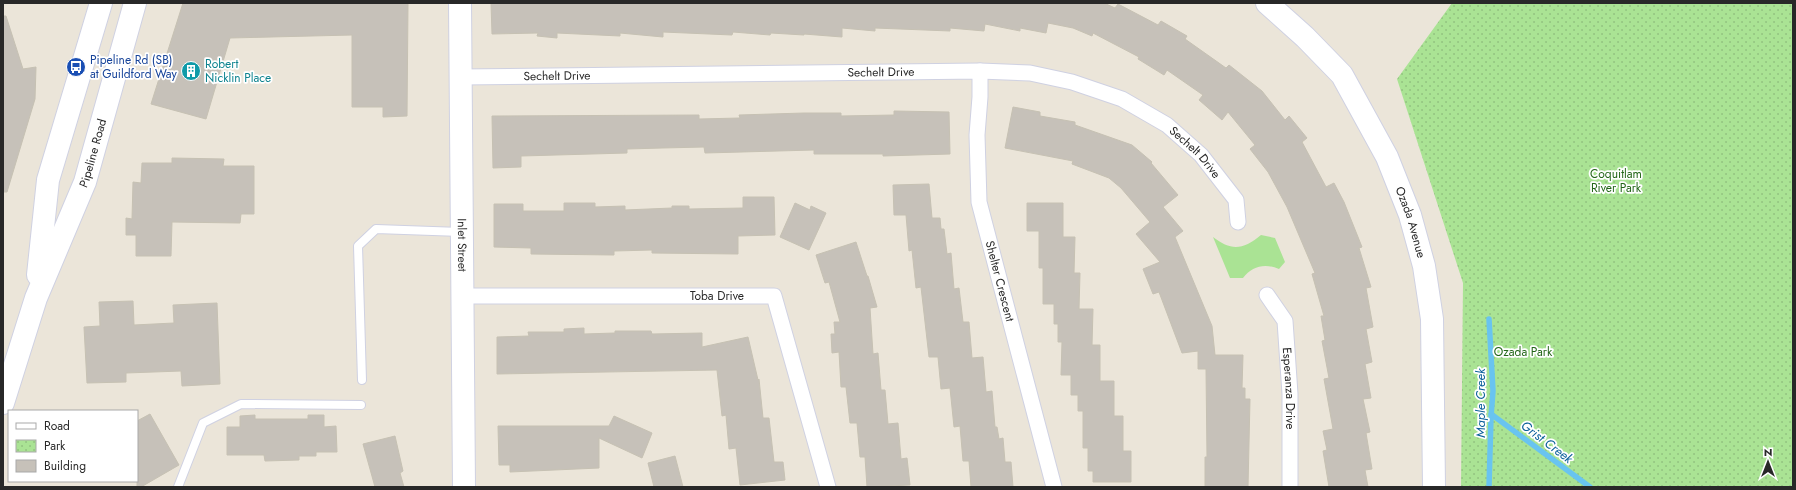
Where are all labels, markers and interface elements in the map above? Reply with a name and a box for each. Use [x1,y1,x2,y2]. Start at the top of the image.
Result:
place label: Pipeline Rd (SB) at Guildford Way [90,51,178,83]
place label: Robert Nicklin Place [205,55,271,87]
bus stop icon: Pipeline Rd (SB) at Guildford Way [65,56,87,78]
building icon: Robert Nicklin Place [180,60,202,82]
street label: Sechelt Drive [847,63,915,82]
street label: Sechelt Drive [523,66,591,85]
street label: Pipeline Road [75,117,111,190]
street label: Sechelt Drive [1165,122,1225,182]
park label: Coquitlam River Park [1590,165,1642,197]
street label: Ozada Avenue [1391,184,1430,260]
street label: Inlet Street [453,218,471,272]
street label: Shelter Crescent [981,239,1019,324]
street label: Toba Drive [690,287,744,305]
park label: Ozada Park [1494,343,1553,361]
street label: Esperanza Drive [1278,347,1299,429]
water label: Maple Creek [1471,368,1490,438]
legend [8,410,138,482]
water label: Grist Creek [1517,416,1577,468]
text: Road [44,417,70,435]
text: Park [44,437,66,455]
north arrow [1748,442,1788,482]
text: N [1764,444,1772,460]
text: Building [44,457,86,475]

